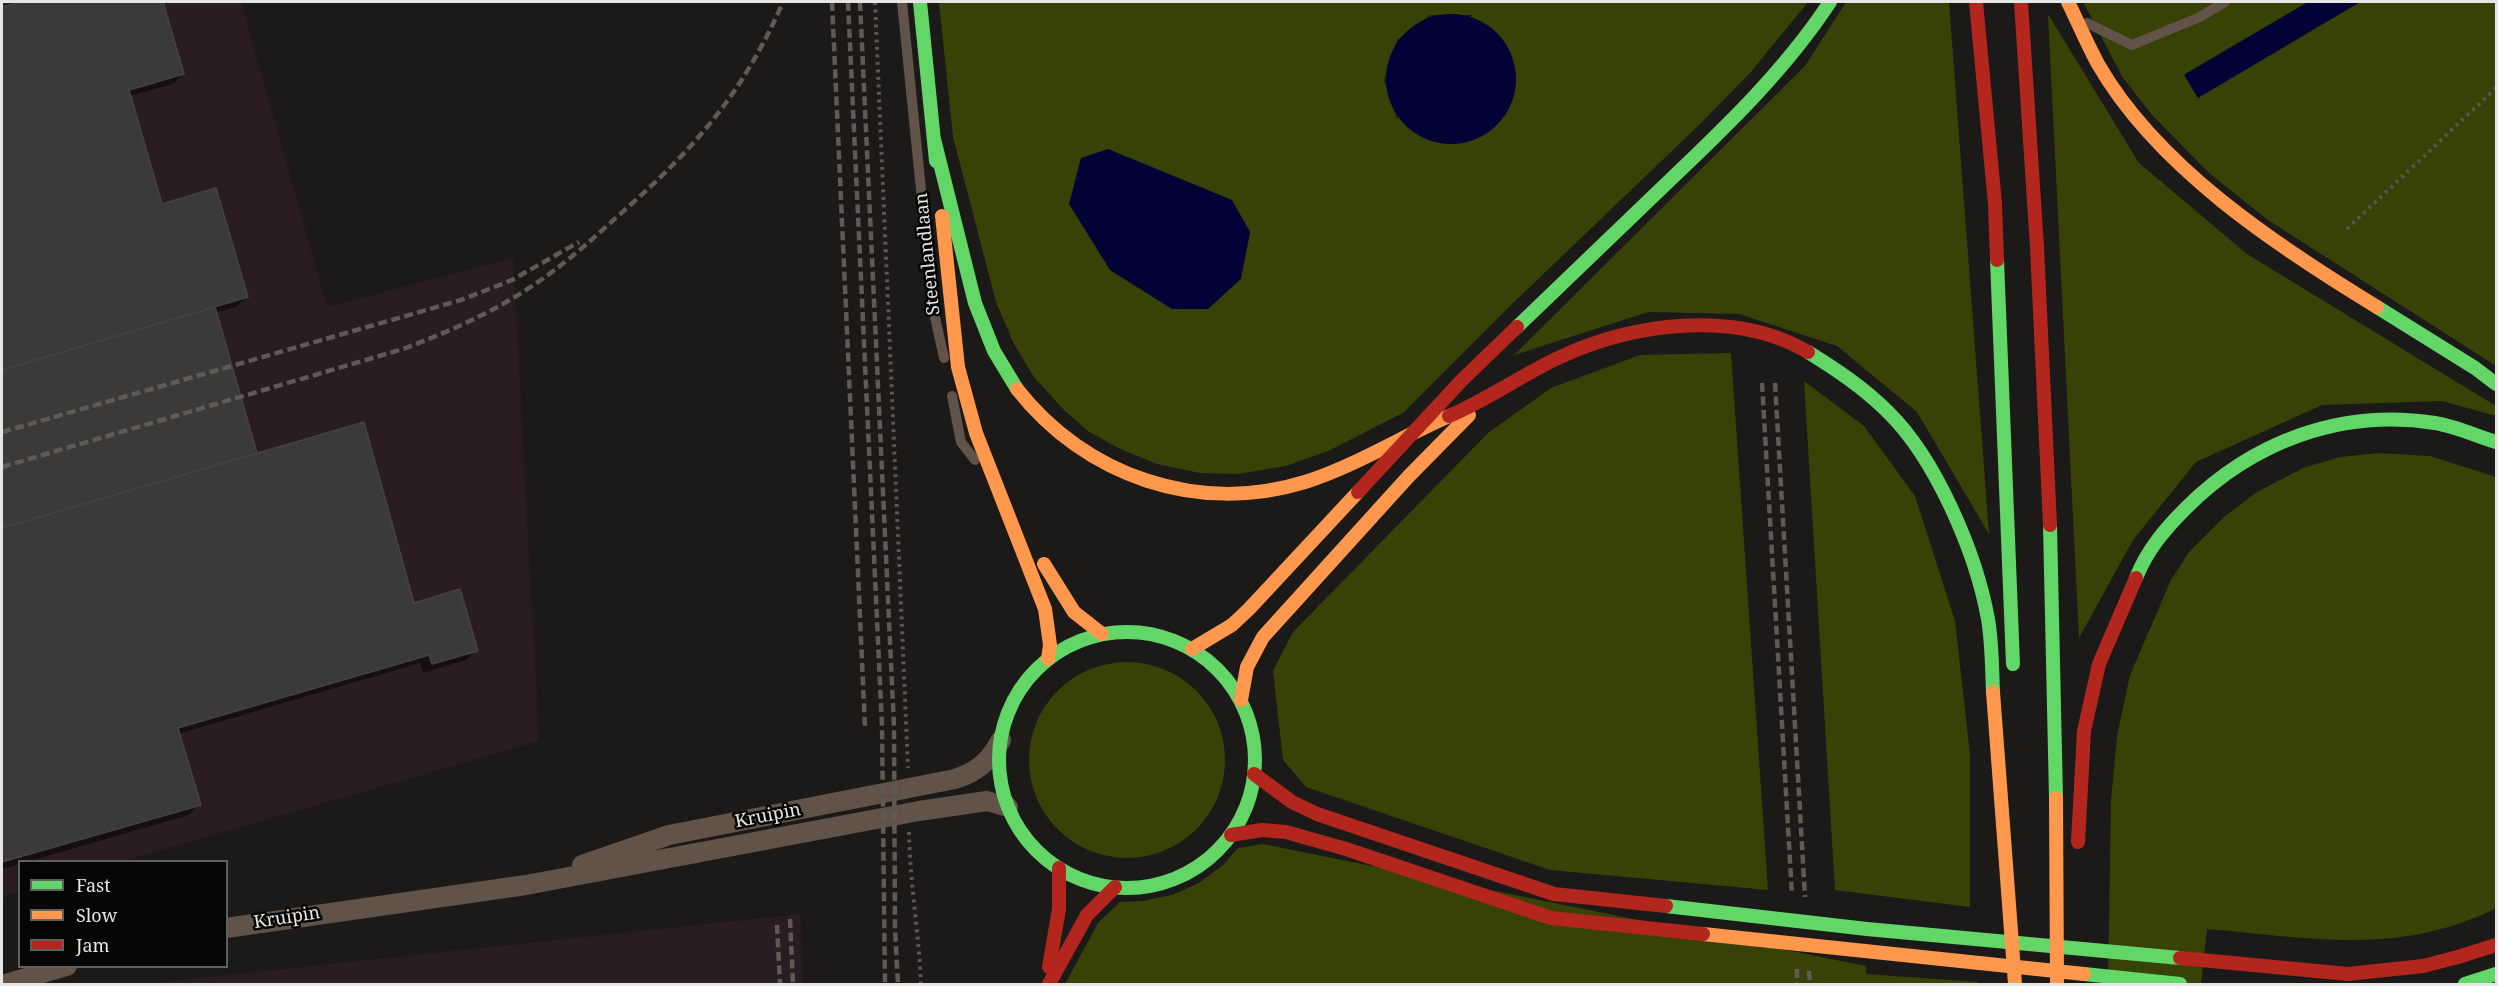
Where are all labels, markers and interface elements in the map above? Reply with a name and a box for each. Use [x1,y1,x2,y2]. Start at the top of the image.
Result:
street label: Steenlandlaan [911,192,945,316]
street label: Kruipin [733,799,803,833]
legend [18,860,228,968]
text: Fast [76,873,111,897]
street label: Kruipin [252,902,322,934]
text: Slow [76,903,117,927]
text: Jam [76,933,110,957]

